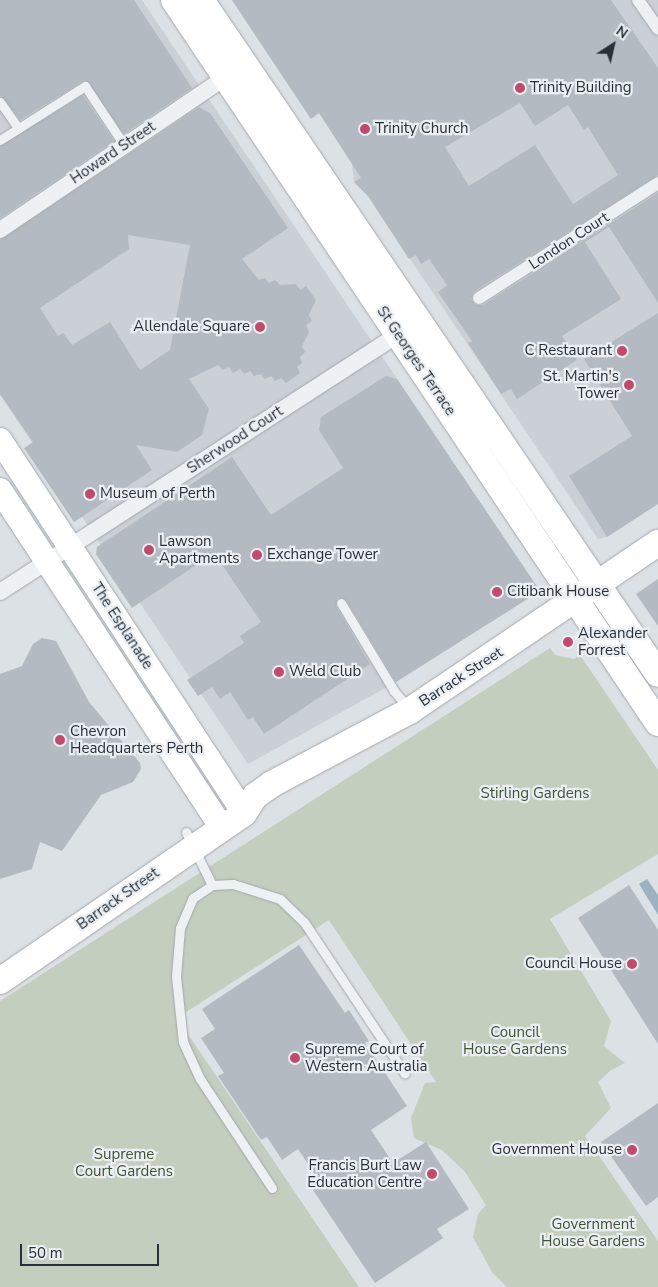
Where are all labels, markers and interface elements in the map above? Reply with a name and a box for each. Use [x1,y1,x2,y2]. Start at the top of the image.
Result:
north arrow [588,20,638,70]
text: N [612,22,632,43]
place label: Trinity Building [530,79,632,97]
marker: Trinity Building [514,82,526,94]
street label: Howard Street [67,118,159,188]
place label: Trinity Church [375,120,468,138]
marker: Trinity Church [359,123,371,135]
street label: London Court [526,208,612,274]
street label: St Georges Terrace [373,303,459,419]
place label: Allendale Square [133,318,250,336]
marker: Allendale Square [254,321,266,333]
place label: C Restaurant [524,342,612,360]
marker: C Restaurant [616,345,628,357]
place label: St. Martin's Tower [543,367,619,402]
marker: St. Martin's Tower [623,379,635,391]
street label: Sherwood Court [184,402,286,478]
place label: Museum of Perth [100,485,215,503]
marker: Museum of Perth [84,488,96,500]
place label: Lawson Apartments [159,532,239,567]
marker: Lawson Apartments [143,544,155,556]
place label: Exchange Tower [267,546,378,564]
marker: Exchange Tower [251,549,263,561]
street label: The Esplanade [87,579,157,673]
place label: Citibank House [507,583,609,601]
marker: Citibank House [491,586,503,598]
place label: Alexander Forrest [578,624,648,659]
marker: Alexander Forrest [562,636,574,648]
street label: Barrack Street [416,643,506,711]
place label: Weld Club [289,663,361,681]
marker: Weld Club [273,666,285,678]
place label: Chevron Headquarters Perth [70,722,203,757]
marker: Chevron Headquarters Perth [54,734,66,746]
park label: Stirling Gardens [481,785,589,803]
street label: Barrack Street [74,864,162,934]
place label: Council House [525,955,622,973]
marker: Council House [626,958,638,970]
park label: Council House Gardens [463,1023,567,1058]
place label: Supreme Court of Western Australia [305,1040,428,1075]
marker: Supreme Court of Western Australia [289,1052,301,1064]
place label: Government House [492,1141,622,1159]
marker: Government House [626,1144,638,1156]
park label: Supreme Court Gardens [75,1145,173,1180]
place label: Francis Burt Law Education Centre [307,1156,422,1191]
marker: Francis Burt Law Education Centre [426,1168,438,1180]
park label: Government House Gardens [541,1215,645,1250]
scale bar [22,1234,161,1266]
text: 50 m [28,1243,63,1263]

